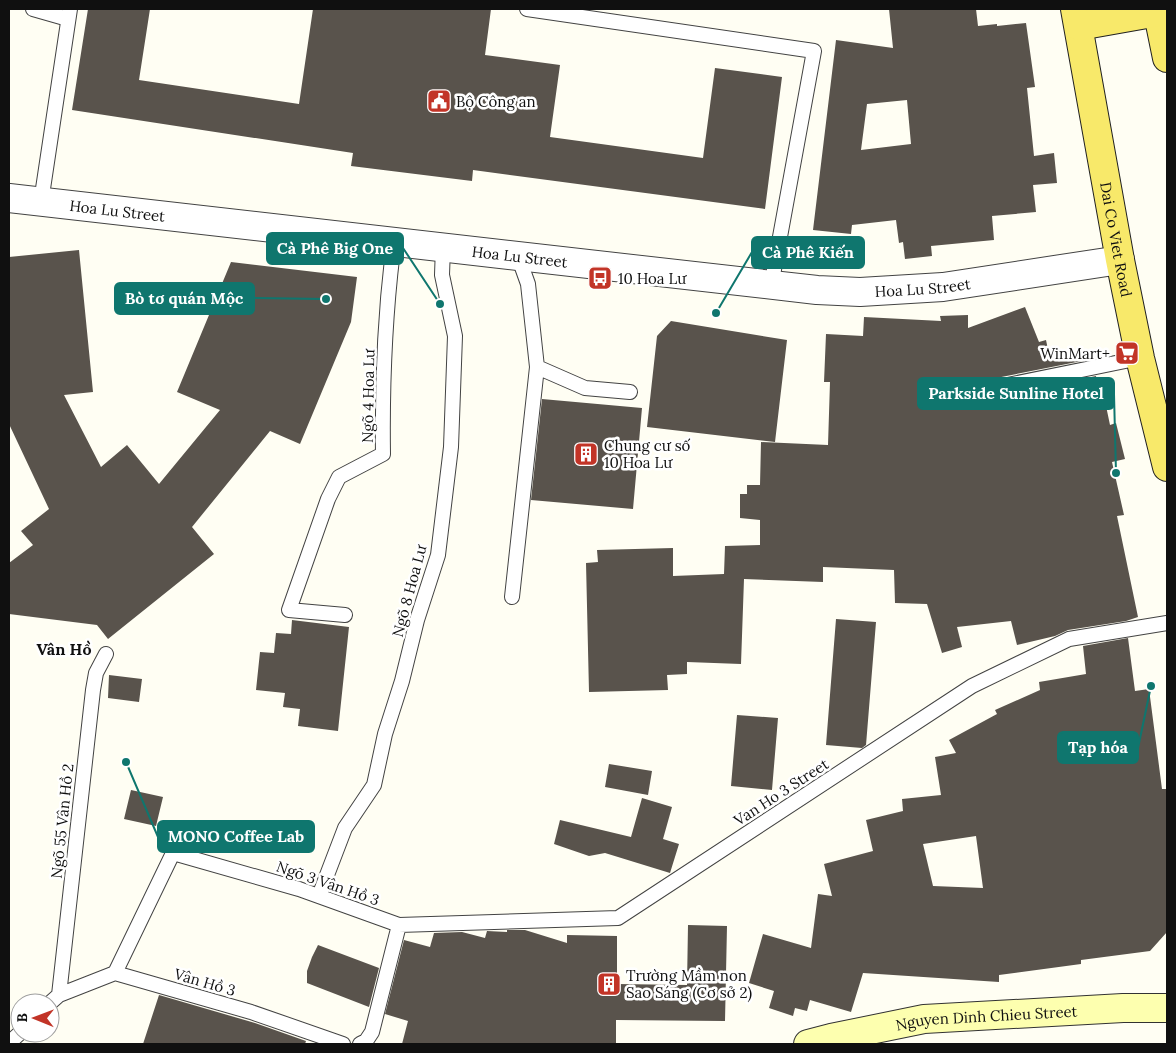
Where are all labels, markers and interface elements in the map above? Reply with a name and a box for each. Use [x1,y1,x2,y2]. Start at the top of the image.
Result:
public building icon: Bộ Công an [426,88,452,114]
place label: Bộ Công an [456,92,536,111]
street label: Dai Co Viet Road [1097,180,1137,299]
street label: Hoa Lu Street [69,195,166,225]
callout: Cà Phê Big One [267,233,403,264]
callout: Cà Phê Kiến [752,237,864,268]
text: Cà Phê Big One [277,238,394,258]
street label: Hoa Lu Street [471,241,569,271]
text: Cà Phê Kiến [762,242,854,262]
bus stop icon: 10 Hoa Lư [587,265,613,291]
place label: 10 Hoa Lư [618,269,687,288]
street label: Hoa Lu Street [874,273,972,301]
callout: Bò tơ quán Mộc [115,283,254,314]
text: Bò tơ quán Mộc [125,288,244,308]
supermarket icon: WinMart+ [1114,340,1140,366]
place label: WinMart+ [1040,344,1110,363]
street label: Ngõ 4 Hoa Lư [358,348,378,443]
callout: Parkside Sunline Hotel [918,378,1114,409]
text: Parkside Sunline Hotel [928,383,1104,403]
place label: Chung cư số 10 Hoa Lư [604,436,691,472]
building icon: Chung cư số 10 Hoa Lư [573,441,599,467]
street label: Ngõ 8 Hoa Lư [388,542,431,639]
district label: Vân Hồ [36,639,92,659]
callout: Tạp hóa [1058,732,1138,763]
text: Tạp hóa [1068,737,1129,757]
street label: Van Ho 3 Street [729,754,832,830]
street label: Ngõ 55 Vân Hồ 2 [47,763,77,879]
callout: MONO Coffee Lab [158,821,314,852]
text: MONO Coffee Lab [168,826,304,846]
street label: Ngõ 3 Vân Hồ 3 [274,857,382,909]
street label: Vân Hồ 3 [171,964,238,1000]
place label: Trường Mầm non Sao Sáng (Cơ sở 2) [626,966,753,1003]
building icon: Trường Mầm non Sao Sáng (Cơ sở 2) [596,971,622,997]
north arrow [10,993,60,1043]
street label: Nguyen Dinh Chieu Street [894,1001,1078,1034]
text: B [13,1013,31,1023]

